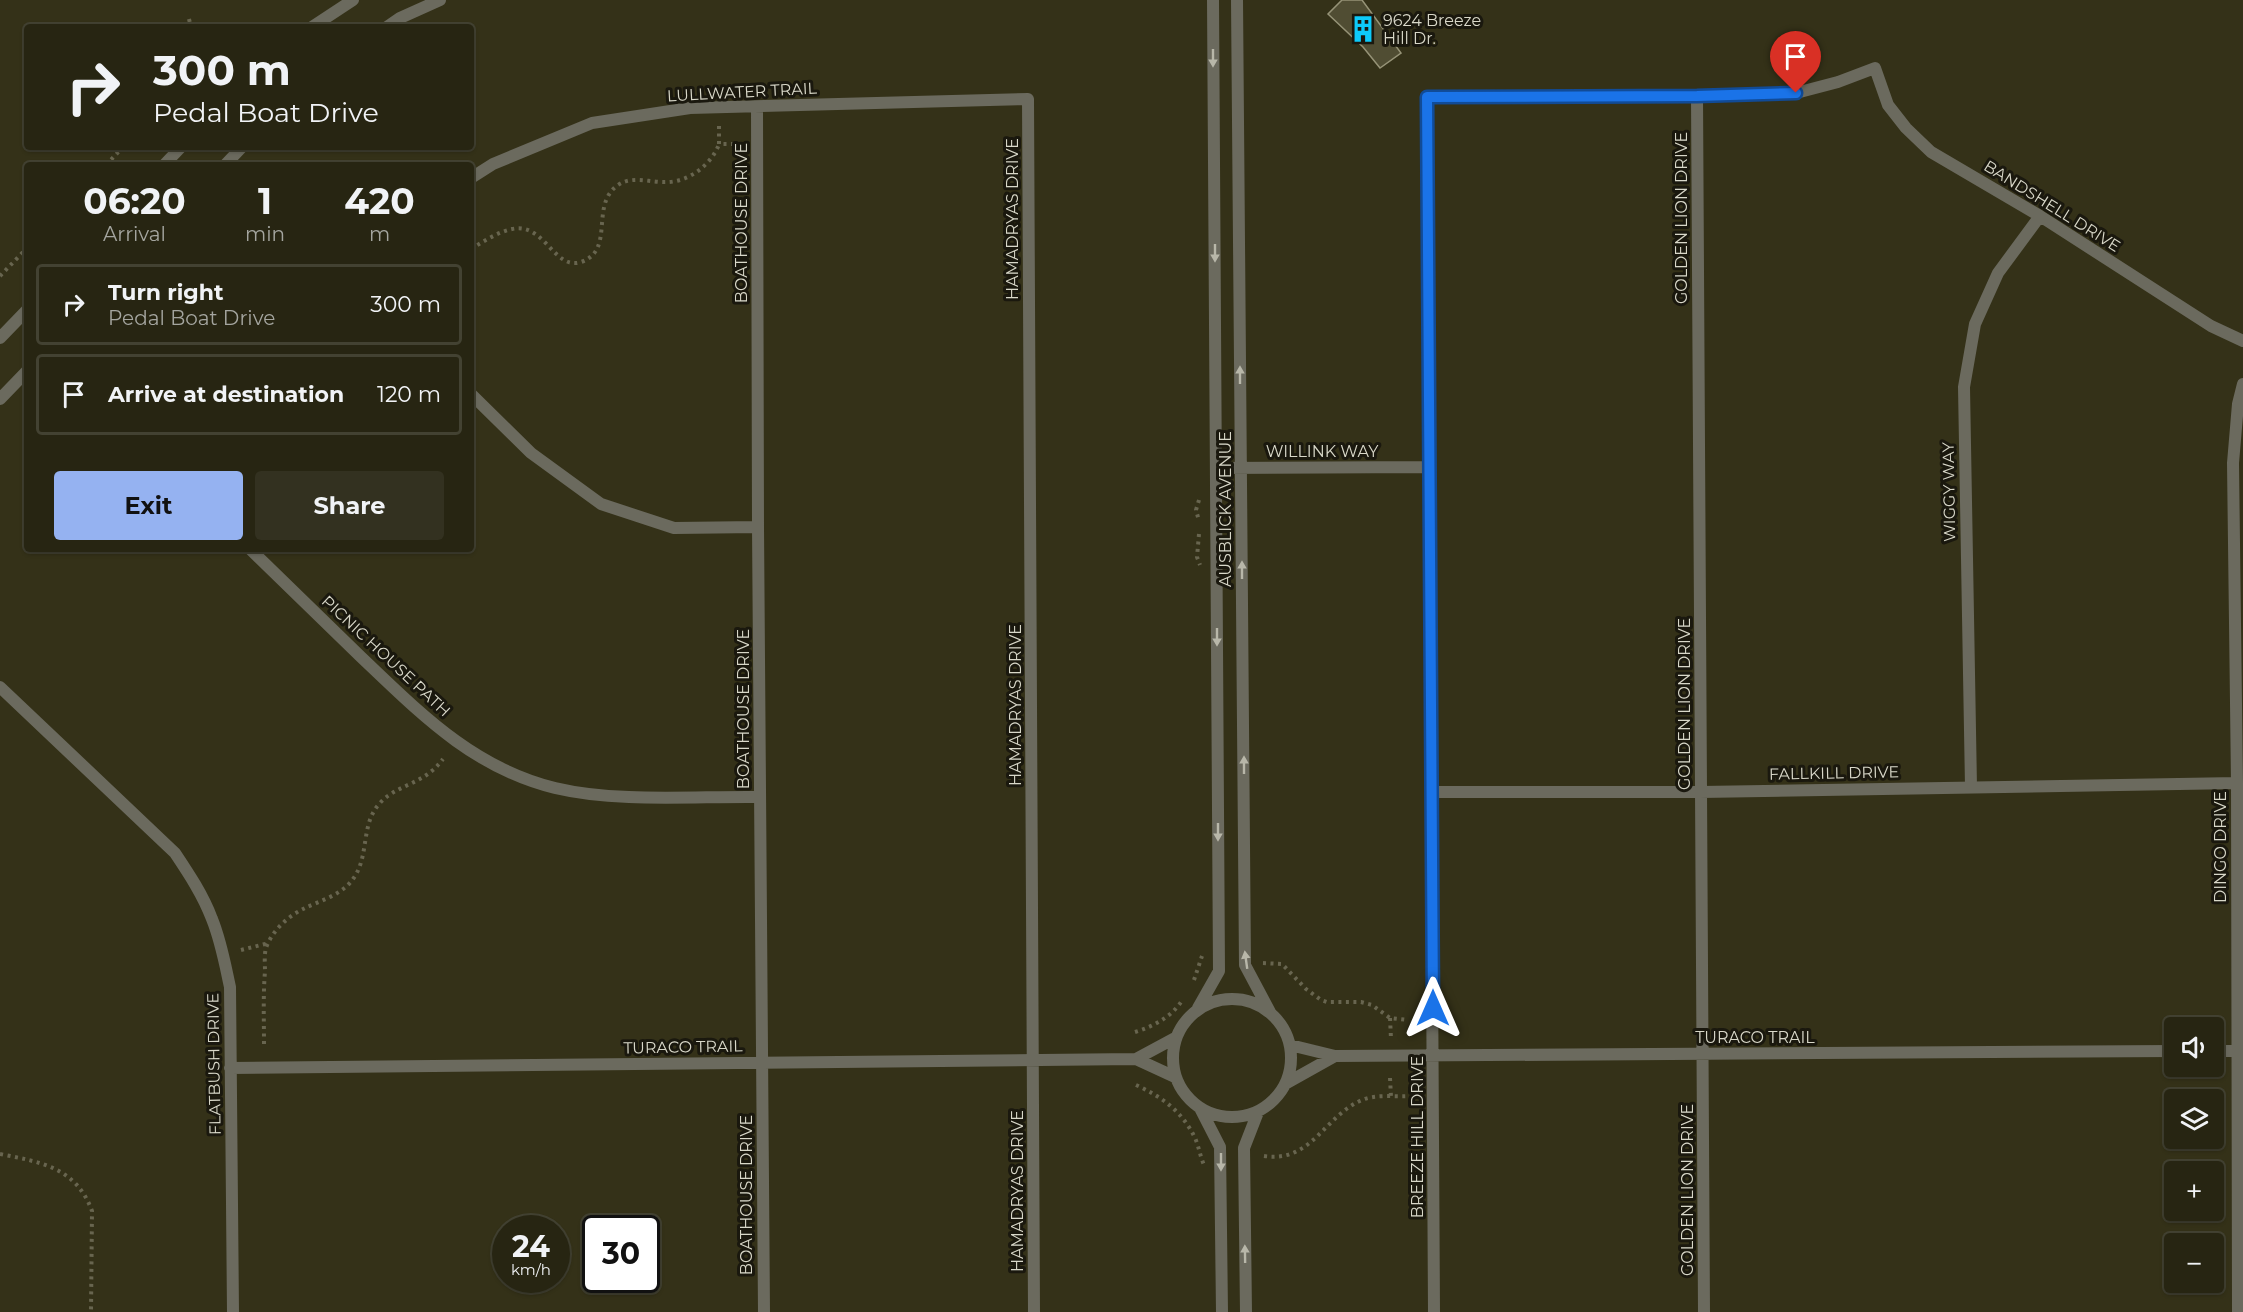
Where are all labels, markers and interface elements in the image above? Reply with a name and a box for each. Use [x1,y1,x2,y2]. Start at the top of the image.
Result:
place label: 9624 Breeze Hill Dr. [1383,11,1481,48]
building icon: 9624 Breeze Hill Dr. [1348,14,1378,44]
pin [1770,31,1821,93]
icon: arrive [1779,40,1812,73]
text: 300 m [153,44,291,96]
icon: right [54,48,132,126]
one-way arrow [1209,49,1218,68]
street label: LULLWATER TRAIL [667,79,818,105]
text: Pedal Boat Drive [153,96,379,129]
street label: GOLDEN LION DRIVE [1672,132,1691,304]
street label: HAMADRYAS DRIVE [1003,138,1022,300]
street label: BOATHOUSE DRIVE [732,143,751,303]
street label: BANDSHELL DRIVE [1980,156,2124,256]
text: 06:20 [83,179,186,223]
text: 1 [258,179,272,223]
text: 420 [344,179,415,223]
text: Arrival [103,222,166,246]
text: min [245,222,285,246]
text: m [369,222,390,246]
one-way arrow [1210,244,1220,263]
text: Turn right [108,279,223,306]
icon: right [57,288,90,321]
text: 300 m [370,291,441,318]
text: Pedal Boat Drive [108,306,275,330]
one-way arrow [1235,365,1245,384]
icon: arrive [57,378,90,411]
text: Arrive at destination [108,381,344,408]
text: 120 m [377,381,441,408]
street label: AUSBLICK AVENUE [1216,431,1235,587]
street label: WIGGY WAY [1939,441,1959,542]
street label: WILLINK WAY [1266,442,1379,461]
button: Exit [54,471,243,540]
button: Share [255,471,444,540]
one-way arrow [1237,560,1247,579]
street label: PICNIC HOUSE PATH [318,592,454,720]
street label: GOLDEN LION DRIVE [1675,618,1694,790]
street label: HAMADRYAS DRIVE [1006,624,1025,786]
one-way arrow [1212,628,1222,647]
street label: BOATHOUSE DRIVE [734,629,753,789]
one-way arrow [1239,755,1248,774]
street label: FALLKILL DRIVE [1769,762,1899,784]
street label: DINGO DRIVE [2211,791,2230,903]
one-way arrow [1213,823,1223,842]
one-way arrow [1242,950,1251,969]
position arrow [1401,976,1465,1040]
street label: FLATBUSH DRIVE [203,993,225,1135]
map controls [2164,1017,2224,1293]
button: sound [2164,1017,2224,1077]
street label: TURACO TRAIL [1695,1028,1815,1047]
street label: TURACO TRAIL [623,1036,743,1058]
street label: BREEZE HILL DRIVE [1408,1056,1427,1218]
button: layers [2164,1089,2224,1149]
street label: GOLDEN LION DRIVE [1678,1104,1697,1276]
street label: HAMADRYAS DRIVE [1008,1110,1027,1272]
street label: BOATHOUSE DRIVE [737,1115,756,1275]
one-way arrow [1216,1152,1226,1171]
button: + [2164,1161,2224,1221]
speed limit sign: 30 [582,1215,660,1293]
text: 24 [512,1228,550,1265]
button: − [2164,1233,2224,1293]
one-way arrow [1240,1244,1250,1263]
text: km/h [511,1260,551,1279]

